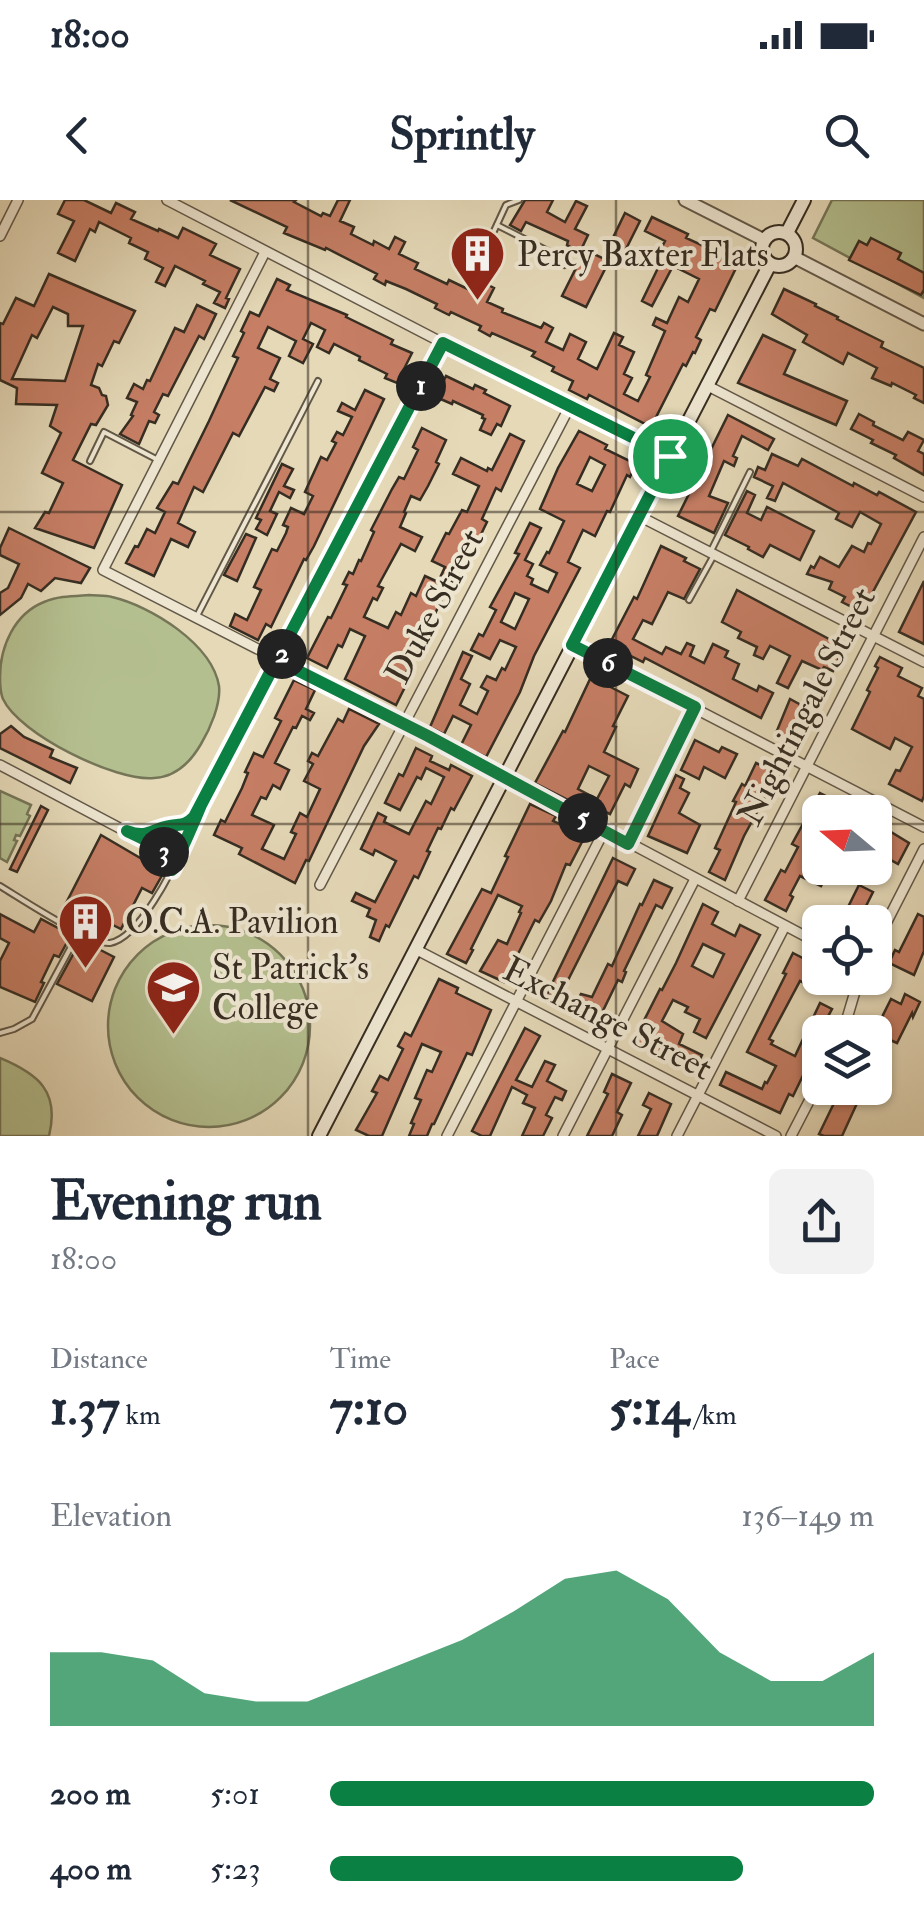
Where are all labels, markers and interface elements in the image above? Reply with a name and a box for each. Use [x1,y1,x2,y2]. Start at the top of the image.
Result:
text: 18:00 [50,11,130,59]
text: Sprintly [389,107,535,163]
icon: back [50,108,105,163]
icon: search [819,108,874,163]
building icon: Percy Baxter Flats [448,224,508,303]
place label: Percy Baxter Flats [517,233,769,277]
pin: 1 [396,361,446,411]
text: 1 [416,368,426,403]
pin [628,414,713,499]
icon: arrive [643,429,698,484]
street label: Duke Street [376,521,494,691]
street label: Nightingale Street [728,580,886,833]
pin: 2 [257,629,307,679]
text: 2 [275,636,289,671]
pin: 6 [583,638,633,688]
text: 6 [601,645,615,680]
pin: 5 [558,793,608,843]
north arrow [802,795,892,885]
map controls [802,795,892,1105]
text: 5 [577,800,589,835]
pin: 3 [139,827,189,877]
text: 3 [159,834,169,869]
building icon: O.C.A. Pavilion [56,891,116,970]
place label: O.C.A. Pavilion [125,900,339,944]
button: locate [802,905,892,995]
place label: St Patrick's College [212,946,369,1030]
street label: Exchange Street [496,947,720,1090]
school or university icon: St Patrick's College [143,957,203,1036]
button: layers [802,1015,892,1105]
text: Evening run [50,1167,322,1236]
button: share [769,1169,874,1274]
text: 18:00 [50,1239,117,1279]
text: Distance [50,1342,148,1377]
text: Time [330,1342,391,1377]
text: Pace [609,1342,660,1377]
text: 1.37 [50,1377,120,1440]
text: 7:10 [330,1377,408,1440]
text: 5:14 [609,1377,688,1440]
text: km [120,1398,161,1433]
text: /km [688,1398,737,1433]
text: Elevation [50,1496,172,1536]
text: 136–149 m [741,1496,874,1536]
text: 200 m [50,1774,131,1814]
text: 5:01 [210,1774,260,1814]
text: 400 m [50,1849,132,1889]
text: 5:23 [210,1849,260,1889]

